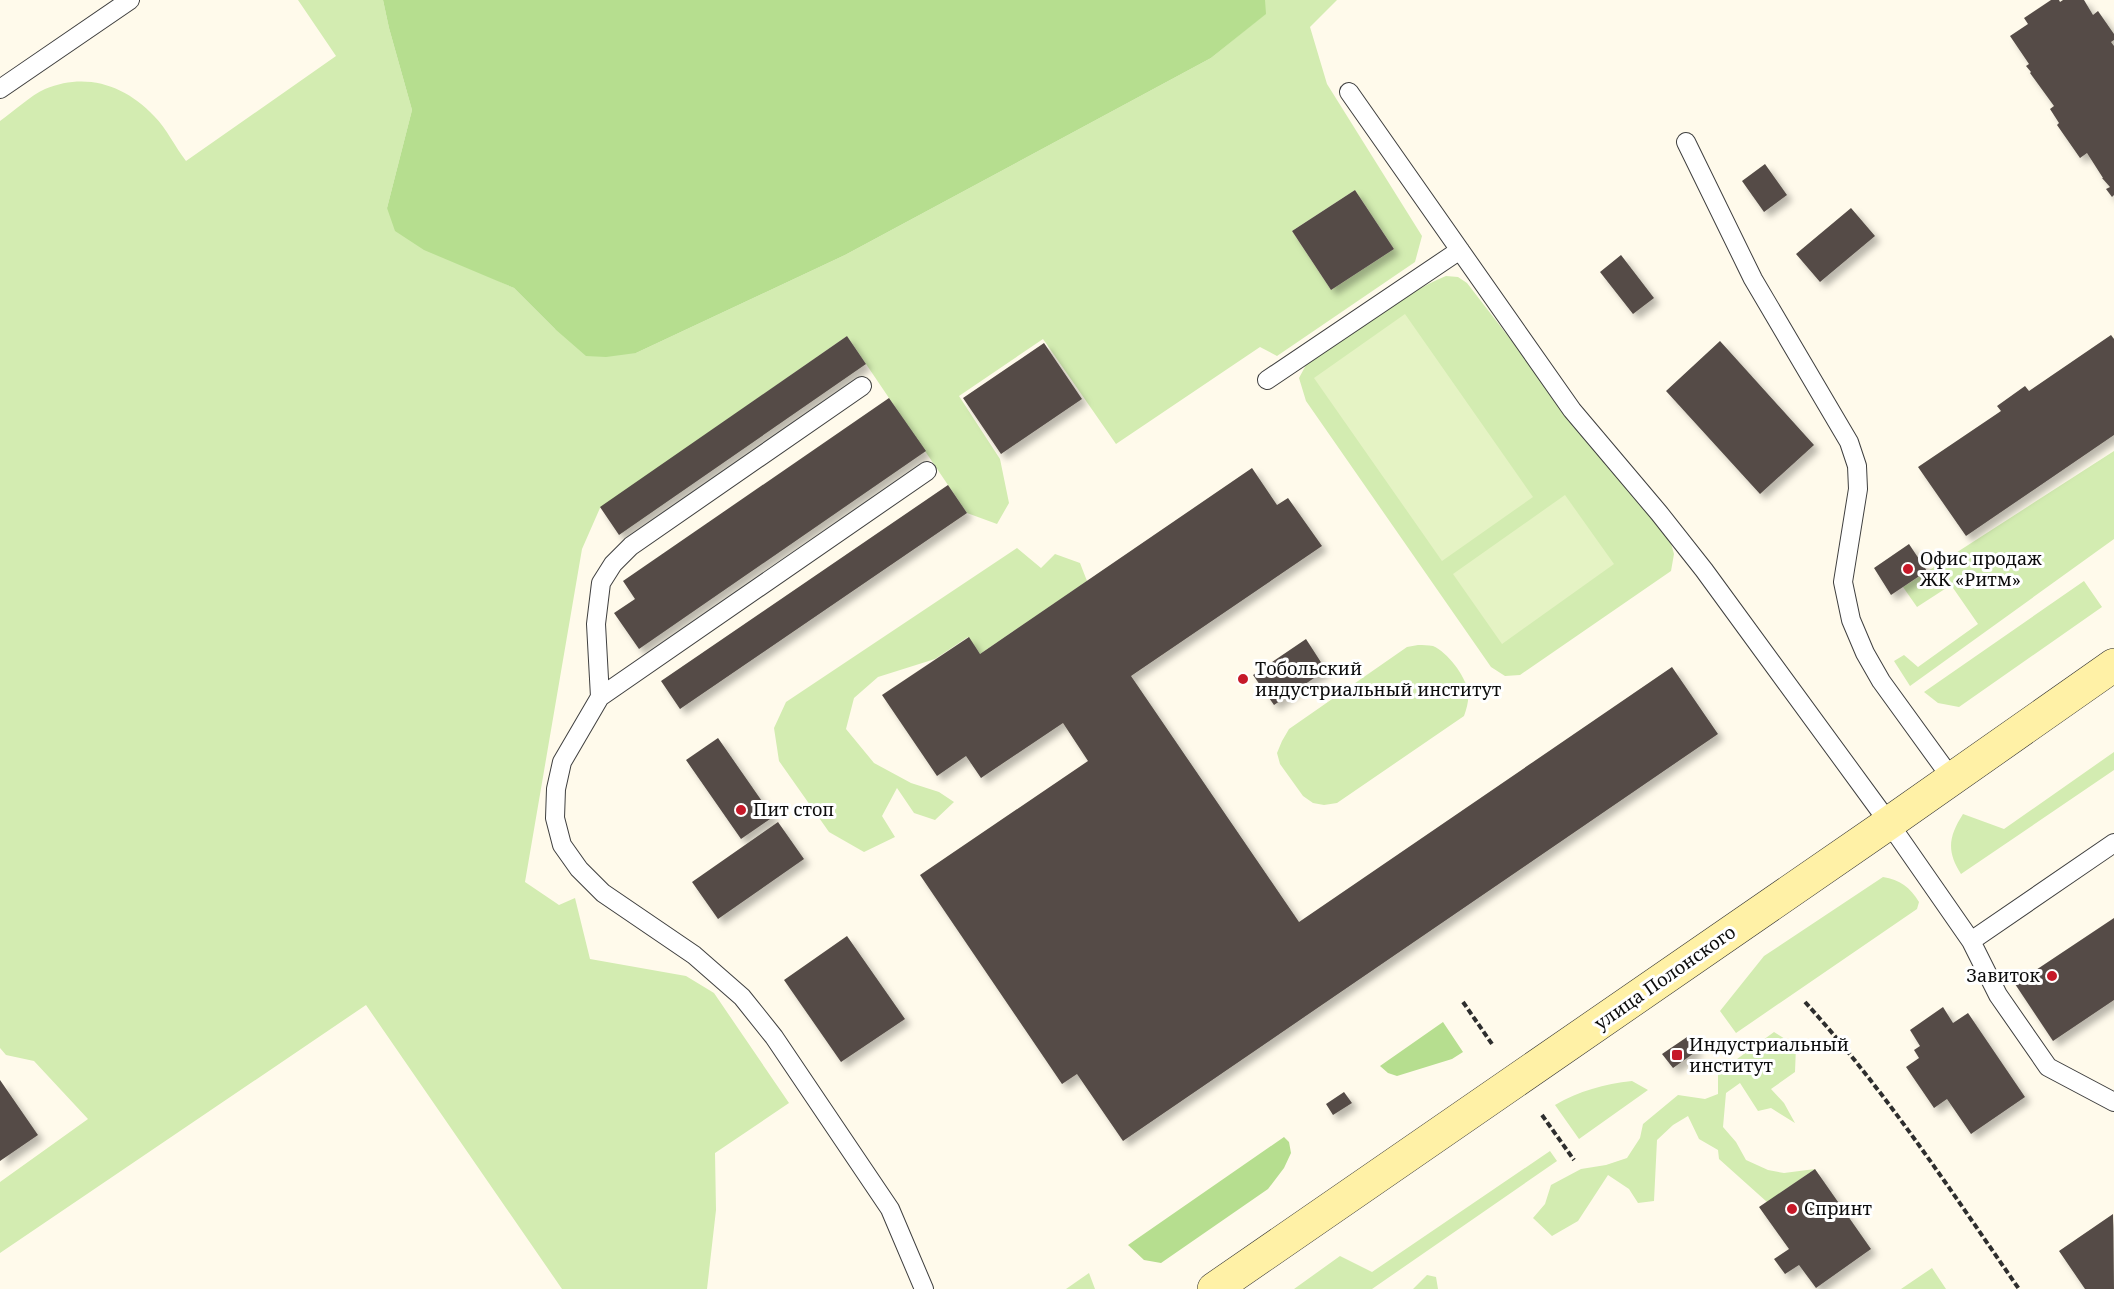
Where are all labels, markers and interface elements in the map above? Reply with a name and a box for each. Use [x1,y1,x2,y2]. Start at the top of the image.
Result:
place label: Офис продаж ЖК «Ритм» [1919,546,2042,591]
marker: Офис продаж ЖК «Ритм» [1901,562,1915,576]
place label: Тобольский индустриальный институт [1255,656,1502,701]
marker: Тобольский индустриальный институт [1236,672,1250,686]
place label: Пит стоп [753,797,834,821]
marker: Пит стоп [734,803,748,817]
street label: улица Полонского [1589,919,1740,1035]
place label: Завиток [1966,963,2040,987]
marker: Завиток [2045,969,2059,983]
place label: Индустриальный институт [1689,1032,1849,1077]
marker: Индустриальный институт [1670,1048,1684,1062]
place label: Спринт [1804,1196,1873,1220]
marker: Спринт [1785,1202,1799,1216]

